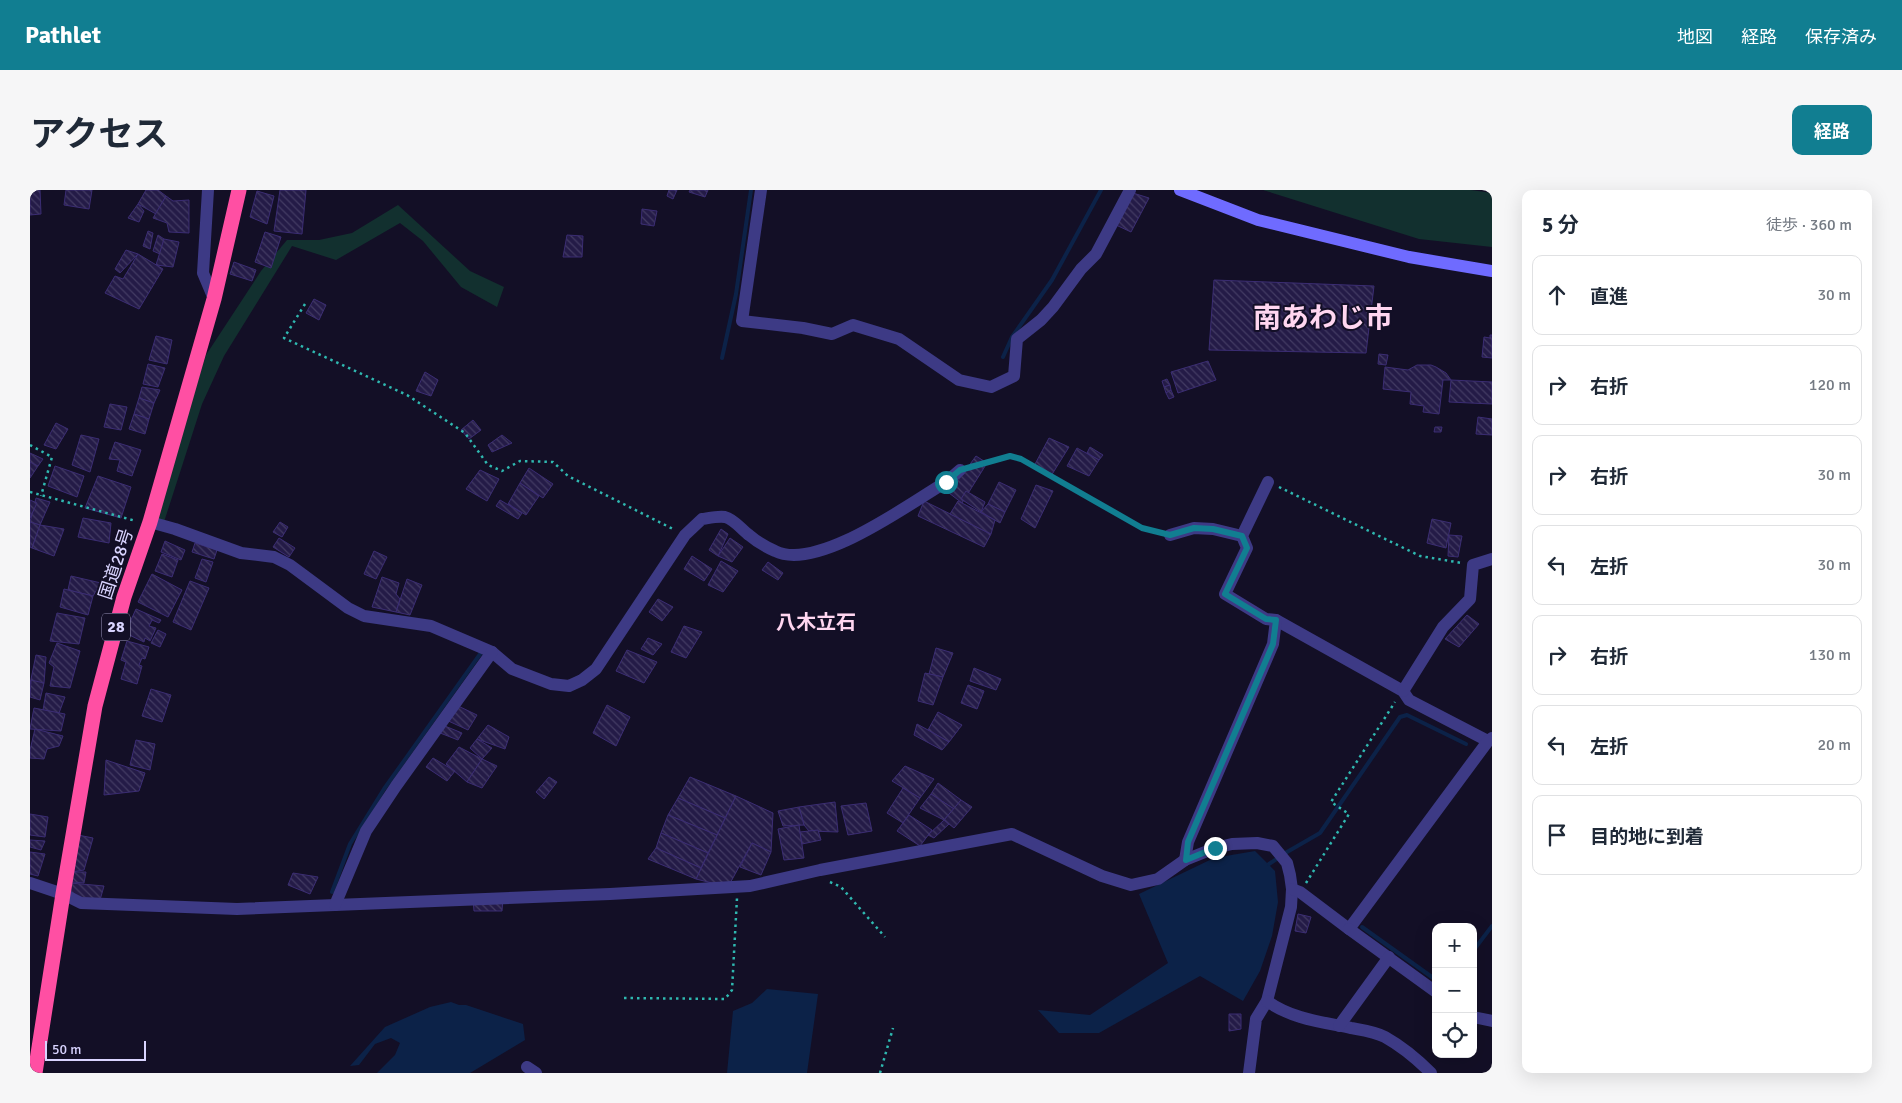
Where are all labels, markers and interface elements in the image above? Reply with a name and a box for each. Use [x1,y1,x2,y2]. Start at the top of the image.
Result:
text: Pathlet [25,20,101,50]
text: 地図 [1677,26,1713,48]
text: 経路 [1741,26,1777,48]
text: 保存済み [1805,26,1877,48]
button: 経路 [1792,105,1872,155]
text: アクセス [30,113,168,156]
text: 5 分 [1542,212,1579,238]
text: 徒歩 · 360 m [1766,215,1852,235]
icon: ahead [1543,281,1571,309]
text: 直進 [1590,285,1628,309]
text: 30 m [1817,285,1851,305]
district label: 南あわじ市 [1253,301,1393,335]
icon: right [1543,371,1571,399]
text: 右折 [1590,375,1628,399]
text: 120 m [1809,375,1851,395]
icon: right [1543,461,1571,489]
text: 右折 [1590,465,1628,489]
text: 30 m [1817,465,1851,485]
route start [935,471,958,494]
street label: 国道28号 [94,526,138,602]
icon: left [1543,551,1571,579]
text: 左折 [1590,555,1628,579]
text: 30 m [1817,555,1851,575]
district label: 八木立石 [776,610,856,635]
road number: 28 [102,614,130,641]
icon: right [1543,641,1571,669]
text: 右折 [1590,645,1628,669]
text: 130 m [1809,645,1851,665]
icon: left [1543,731,1571,759]
text: 左折 [1590,735,1628,759]
text: 20 m [1817,735,1851,755]
icon: arrive [1543,821,1571,849]
text: 目的地に到着 [1590,825,1704,849]
route end [1204,837,1227,860]
map controls [1432,923,1477,1058]
button: + [1432,923,1477,968]
button: − [1432,968,1477,1013]
button: locate [1432,1013,1477,1058]
scale bar [45,1038,146,1061]
text: 50 m [52,1041,81,1058]

